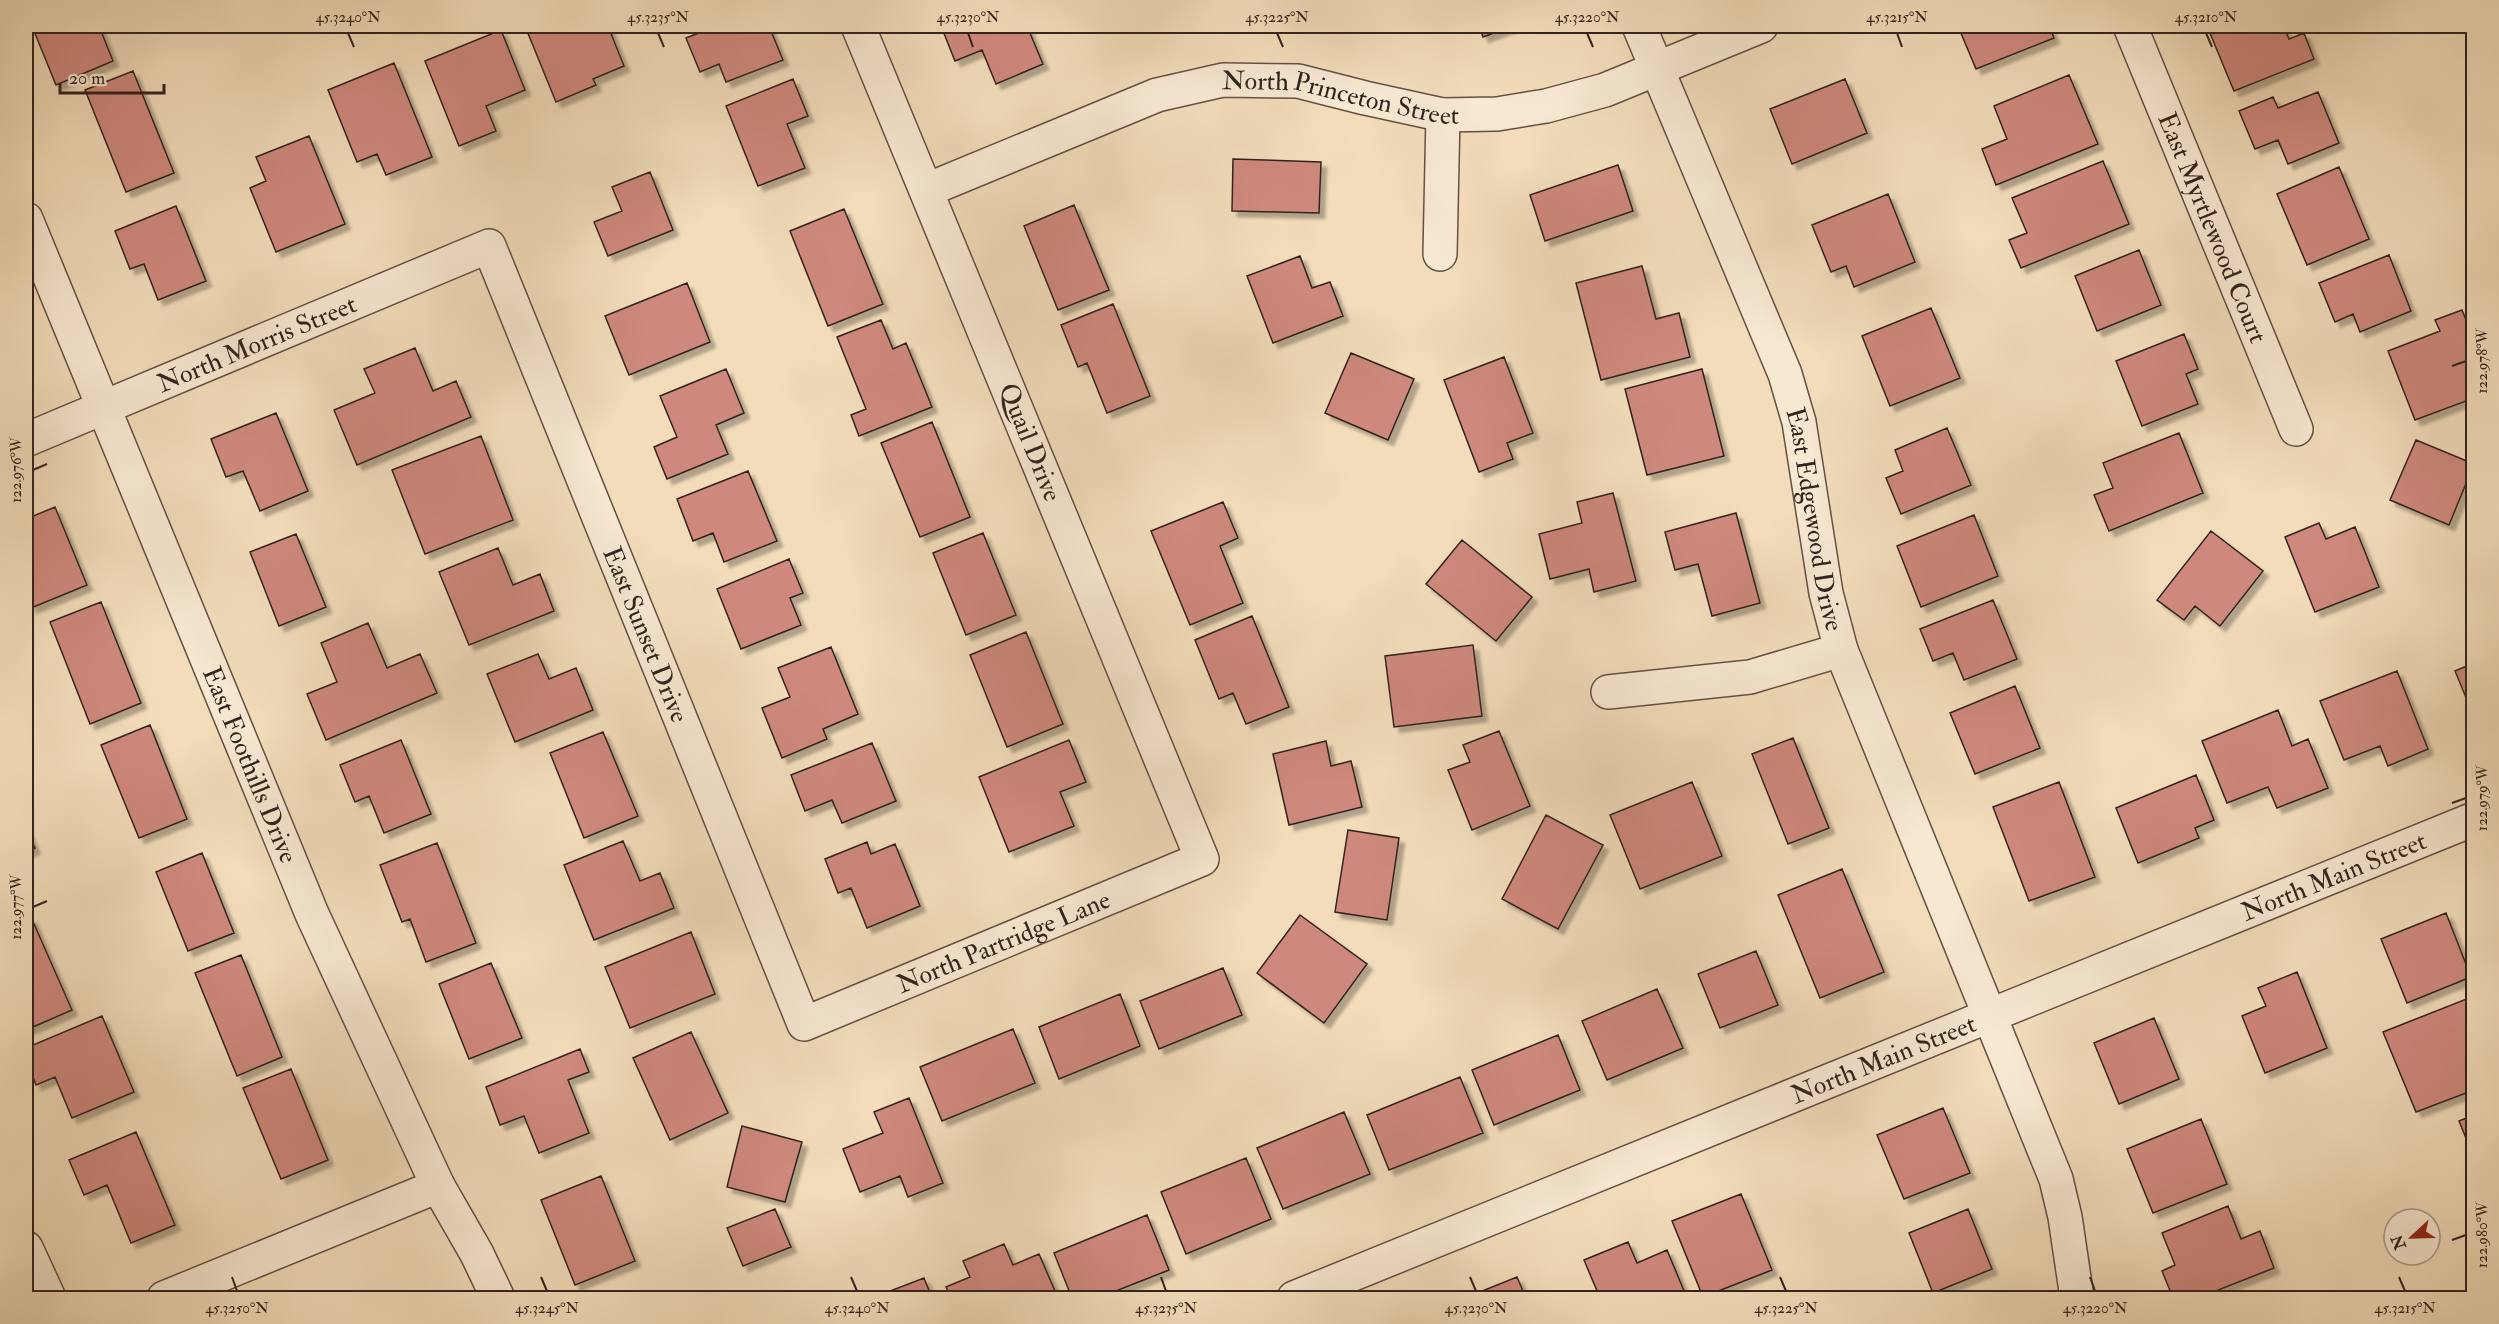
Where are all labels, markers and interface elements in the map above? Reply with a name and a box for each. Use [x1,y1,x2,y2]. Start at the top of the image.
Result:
text: 45.3240°N [315,8,381,27]
text: 45.3235°N [627,8,689,27]
text: 45.3230°N [937,8,1000,27]
text: 45.3225°N [1245,8,1309,27]
text: 45.3220°N [1555,8,1620,27]
text: 45.3215°N [1866,8,1928,27]
text: 45.3210°N [2175,8,2238,27]
scale bar [60,57,164,95]
street label: North Princeton Street [1222,65,1459,132]
text: 20 m [69,67,105,90]
street label: East Myrtlewood Court [2150,108,2274,348]
street label: North Morris Street [153,288,361,400]
text: 122.978°W [2473,327,2492,394]
street label: Quail Drive [992,379,1068,506]
street label: East Edgewood Drive [1779,404,1850,635]
text: 122.976°W [7,436,26,503]
street label: East Sunset Drive [595,542,695,727]
street label: East Foothills Drive [195,662,304,868]
text: 122.979°W [2473,764,2492,831]
street label: North Main Street [2237,825,2431,929]
text: 122.977°W [7,874,26,940]
street label: North Partridge Lane [892,884,1115,1001]
street label: North Main Street [1787,1008,1981,1112]
text: 122.980°W [2473,1201,2492,1268]
north arrow [2382,1207,2442,1267]
text: N [2387,1231,2411,1254]
text: 45.3250°N [205,1299,269,1318]
text: 45.3245°N [515,1299,580,1318]
text: 45.3240°N [824,1299,890,1318]
text: 45.3235°N [1135,1299,1197,1318]
text: 45.3230°N [1445,1299,1508,1318]
text: 45.3225°N [1754,1299,1818,1318]
text: 45.3220°N [2063,1299,2128,1318]
text: 45.3215°N [2374,1299,2436,1318]

